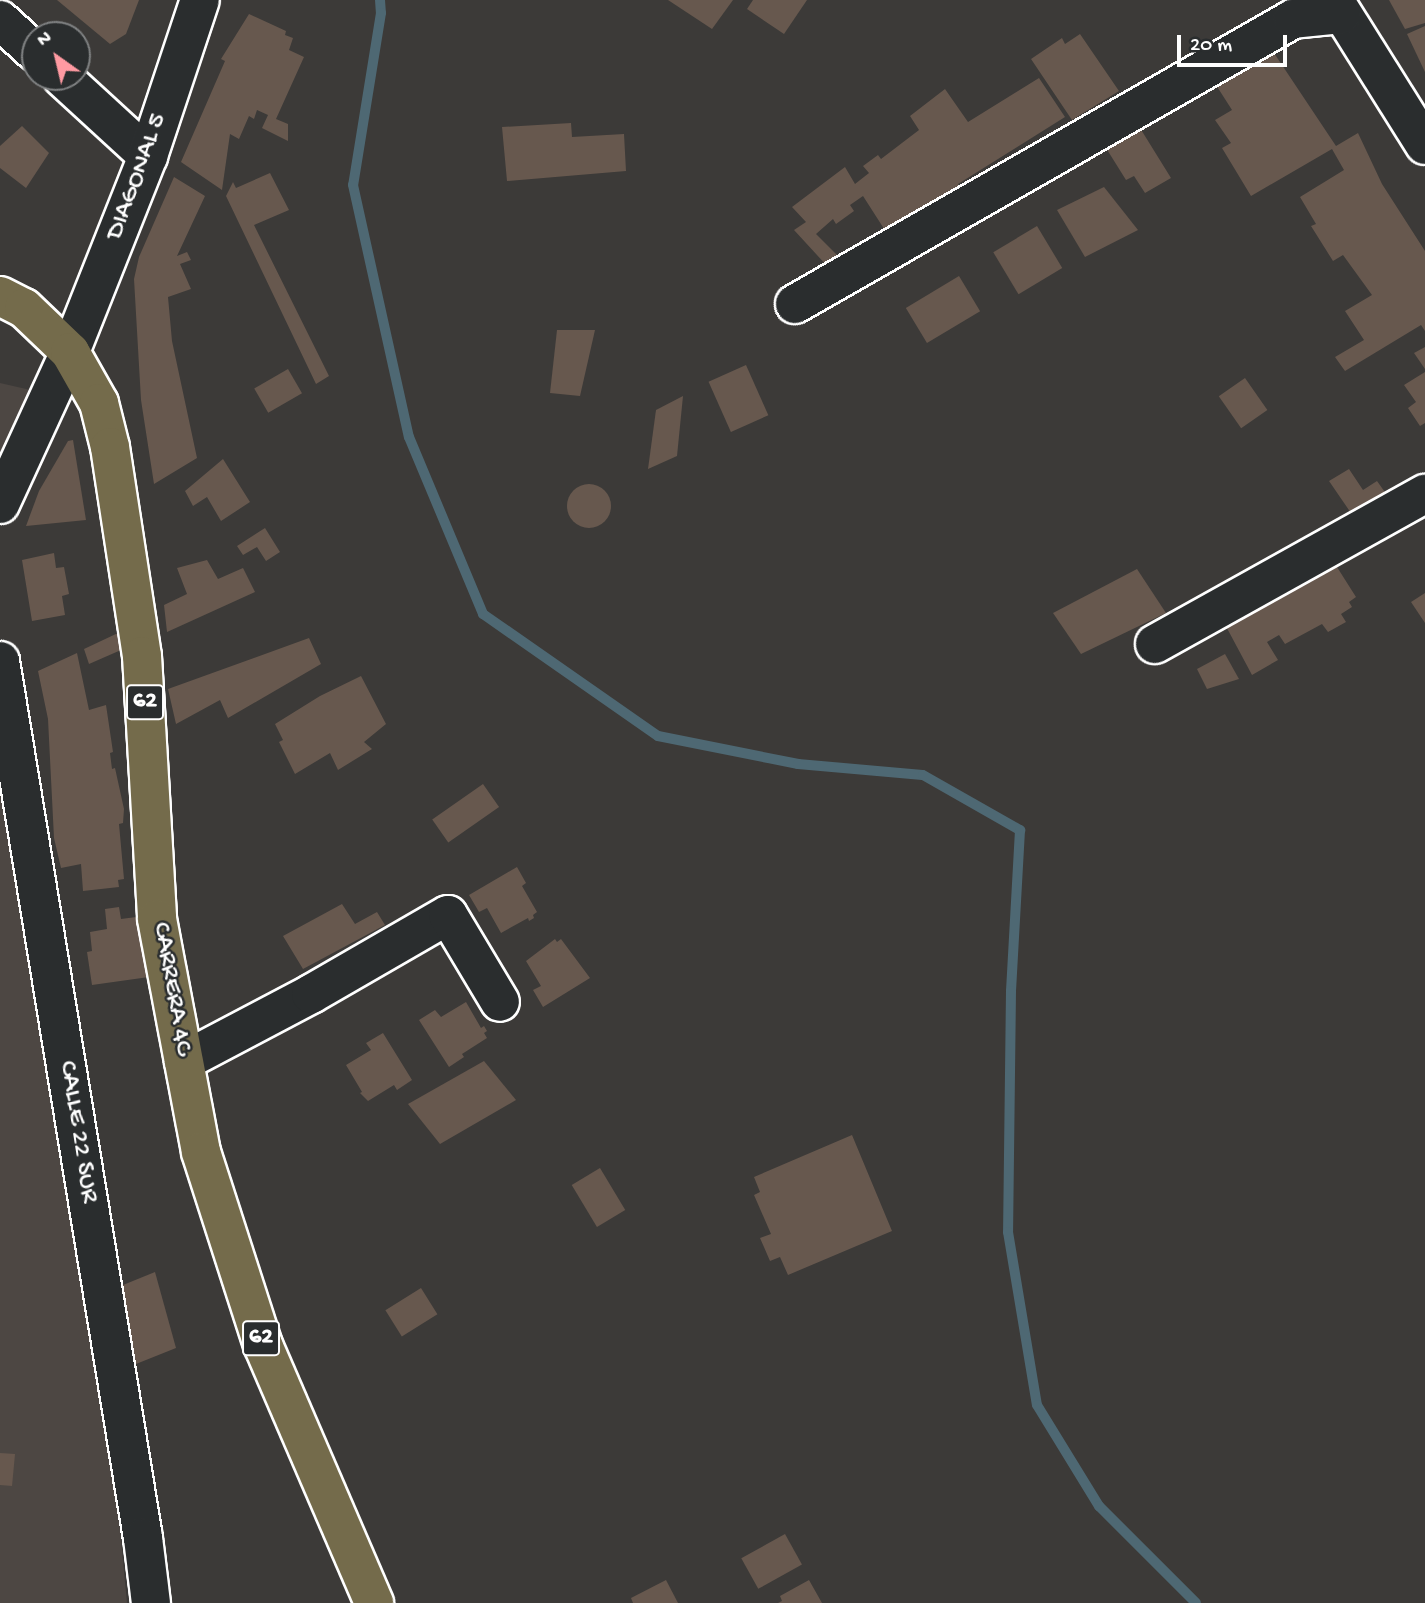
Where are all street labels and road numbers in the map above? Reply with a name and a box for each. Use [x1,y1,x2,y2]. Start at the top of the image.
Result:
street label: DIAGONAL 5 [101,110,175,244]
road number: 62 [126,682,164,722]
street label: CARRERA 4C [144,920,198,1058]
street label: CALLE 22 SUR [50,1059,104,1205]
road number: 62 [242,1318,280,1358]

